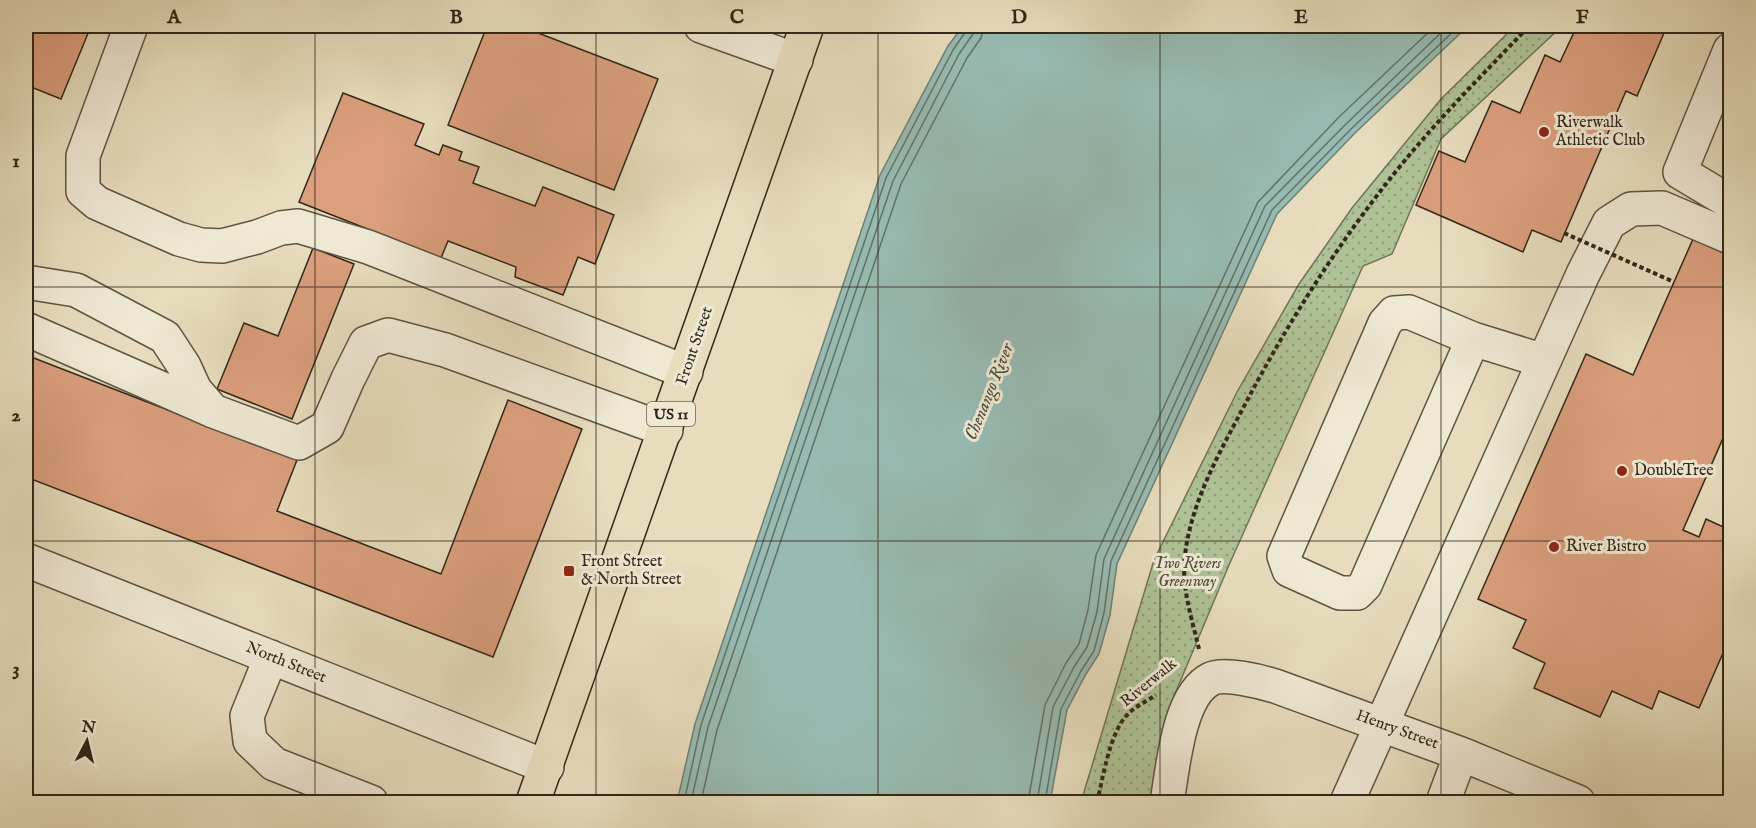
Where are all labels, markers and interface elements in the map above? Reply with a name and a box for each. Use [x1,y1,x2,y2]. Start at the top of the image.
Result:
text: A [166,5,182,30]
text: B [449,5,463,30]
text: C [730,5,744,30]
text: D [1011,5,1027,30]
text: E [1294,5,1308,30]
text: F [1576,5,1589,30]
place label: Riverwalk Athletic Club [1555,113,1646,151]
marker: Riverwalk Athletic Club [1537,125,1551,139]
text: 1 [12,149,20,174]
street label: Front Street [672,304,718,388]
water label: Chenango River [960,340,1020,444]
road number: US 11 [647,402,695,426]
text: 2 [11,403,21,428]
place label: DoubleTree [1634,461,1714,481]
marker: DoubleTree [1615,464,1629,478]
place label: River Bistro [1566,537,1647,557]
marker: River Bistro [1547,540,1561,554]
place label: Front Street & North Street [581,552,682,590]
park label: Two Rivers Greenway [1153,554,1222,592]
marker: Front Street & North Street [562,564,576,578]
street label: North Street [243,638,330,688]
street label: Riverwalk [1117,654,1182,712]
text: 3 [12,657,20,682]
street label: Henry Street [1353,706,1441,754]
north arrow [57,711,117,771]
text: N [80,717,97,739]

